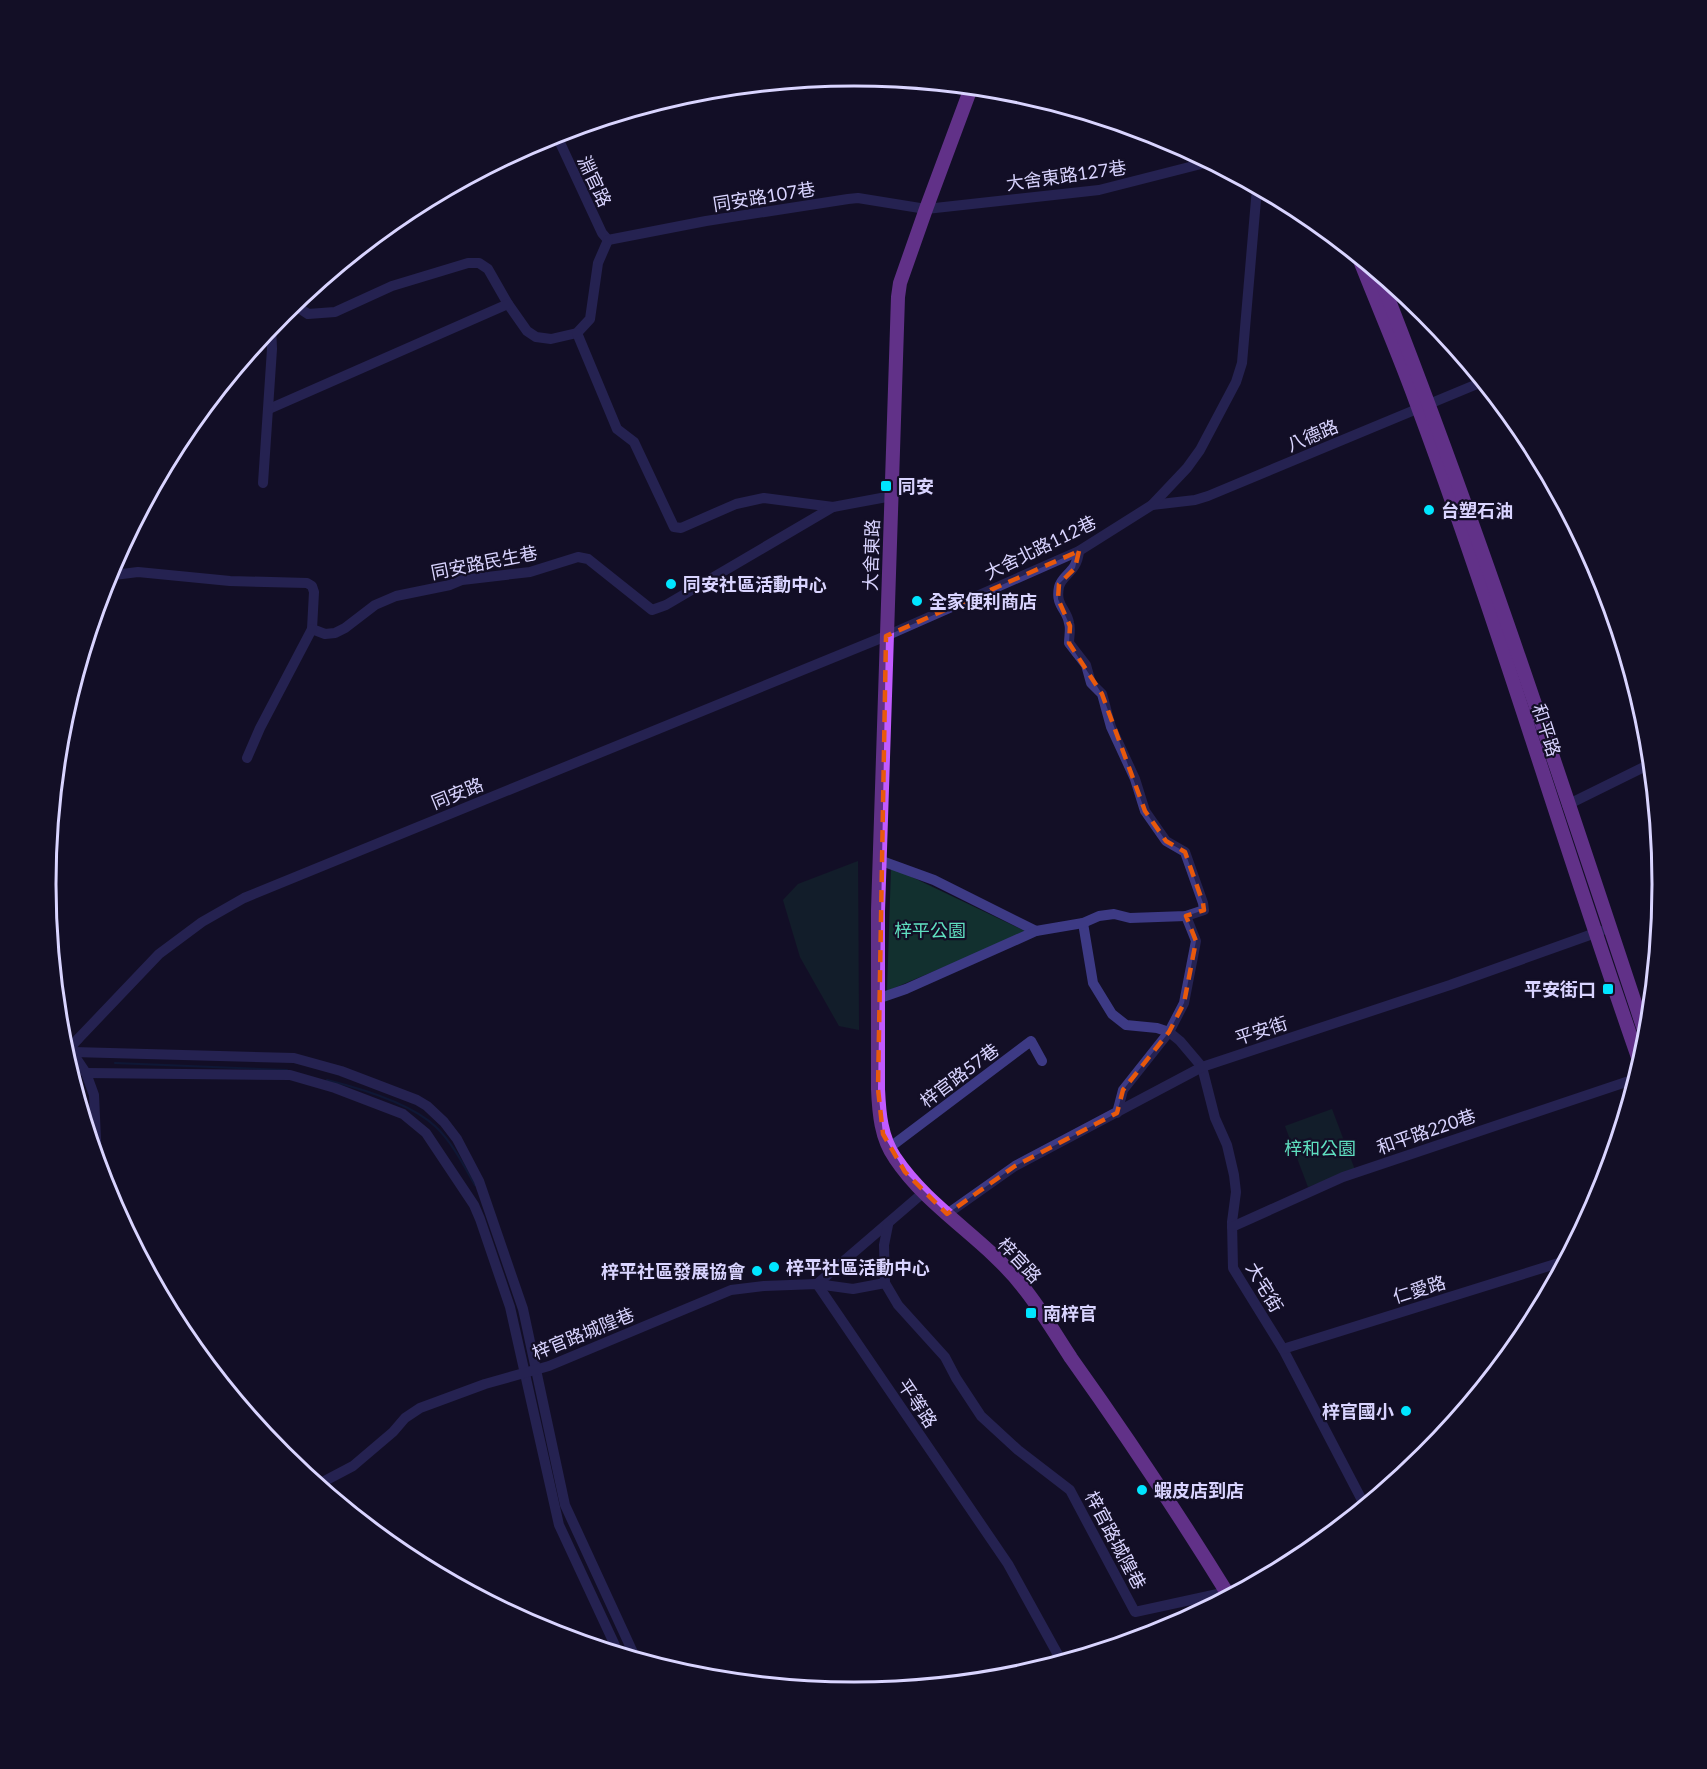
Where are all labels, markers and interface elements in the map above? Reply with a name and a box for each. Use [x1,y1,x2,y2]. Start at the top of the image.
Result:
street label: 淵官路 [574,152,616,210]
street label: 大舍東路127巷 [1004,156,1128,194]
street label: 同安路107巷 [711,177,817,215]
street label: 八德路 [1283,414,1341,456]
place label: 同安 [898,475,934,497]
marker: 同安 [879,479,893,493]
place label: 台塑石油 [1441,499,1513,521]
marker: 台塑石油 [1422,503,1436,517]
street label: 大舍北路112巷 [981,511,1099,583]
street label: 大舍東路 [859,519,883,591]
street label: 同安路民生巷 [429,541,539,583]
place label: 同安社區活動中心 [683,573,827,595]
marker: 同安社區活動中心 [664,577,678,591]
place label: 全家便利商店 [929,590,1037,612]
marker: 全家便利商店 [910,594,924,608]
street label: 和平路 [1528,701,1566,759]
street label: 同安路 [428,773,486,813]
park label: 梓平公園 [894,919,966,941]
place label: 平安街口 [1524,978,1596,1000]
marker: 平安街口 [1601,982,1615,996]
street label: 平安街 [1232,1011,1290,1049]
street label: 梓官路57巷 [915,1038,1003,1112]
street label: 和平路220巷 [1374,1104,1478,1158]
park label: 梓和公園 [1284,1137,1356,1159]
street label: 梓官路 [994,1233,1046,1287]
place label: 梓平社區活動中心 [786,1256,930,1278]
street label: 大宅街 [1242,1258,1288,1316]
place label: 梓平社區發展協會 [601,1260,746,1282]
marker: 梓平社區活動中心 [767,1260,781,1274]
marker: 梓平社區發展協會 [750,1264,764,1278]
street label: 仁愛路 [1390,1271,1448,1307]
place label: 南梓官 [1043,1302,1097,1324]
street label: 梓官路城隍巷 [529,1303,637,1363]
marker: 南梓官 [1024,1306,1038,1320]
street label: 平等路 [894,1374,942,1432]
place label: 梓官國小 [1322,1400,1394,1422]
marker: 梓官國小 [1399,1404,1413,1418]
place label: 蝦皮店到店 [1154,1479,1244,1501]
marker: 蝦皮店到店 [1135,1483,1149,1497]
street label: 梓官路城隍巷 [1081,1487,1151,1593]

